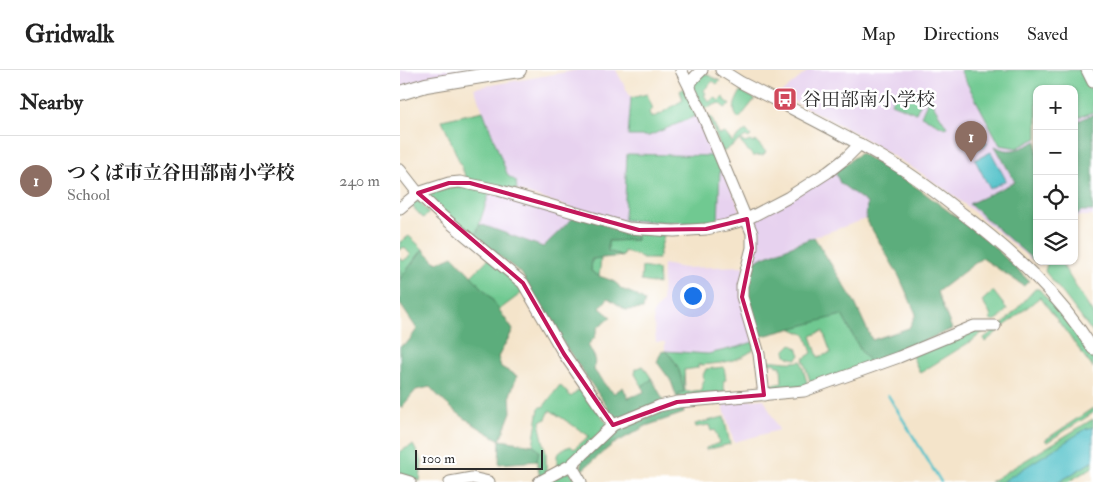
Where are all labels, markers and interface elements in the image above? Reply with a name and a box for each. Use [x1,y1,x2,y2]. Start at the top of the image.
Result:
text: Gridwalk [25,19,114,50]
text: Map [862,23,895,46]
text: Directions [923,23,999,46]
text: Saved [1027,23,1068,46]
map controls [1033,85,1078,265]
button: + [1033,85,1078,130]
bus stop icon: 谷田部南小学校 [772,86,798,112]
place label: 谷田部南小学校 [802,88,935,112]
text: Nearby [20,89,83,116]
pin: 1 [955,121,987,162]
button: − [1033,130,1078,175]
text: つくば市立谷田部南小学校 [67,161,295,185]
text: 1 [33,171,39,191]
text: 240 m [339,171,380,191]
button: locate [1033,175,1078,220]
text: School [67,185,110,205]
button: layers [1033,220,1078,265]
your location [680,283,706,309]
scale bar [415,447,542,470]
text: 100 m [422,450,455,467]

